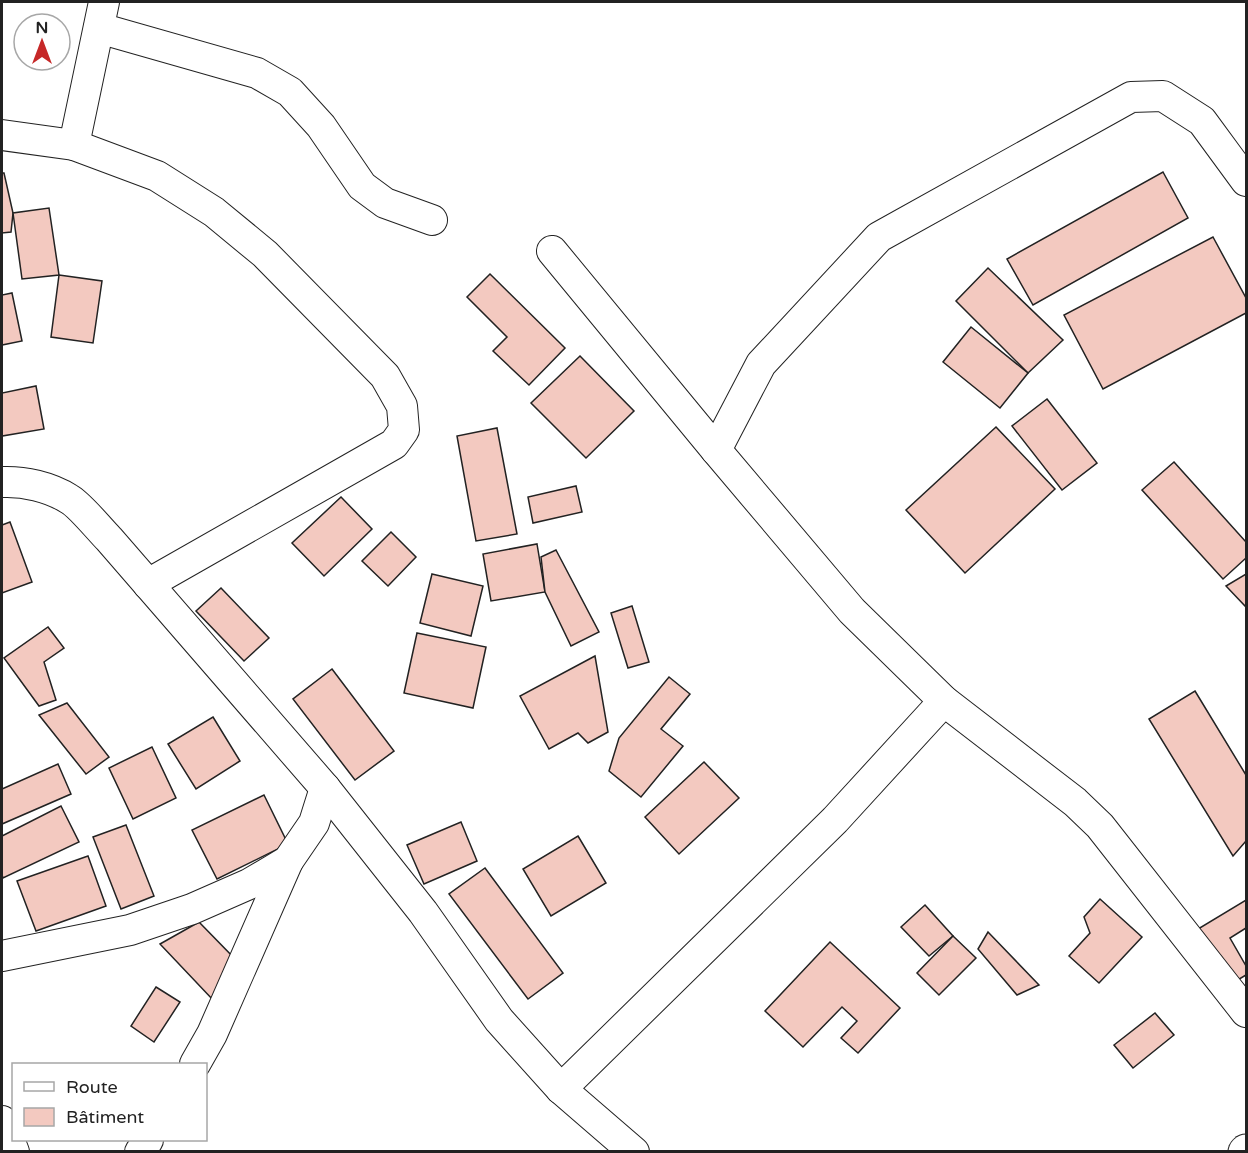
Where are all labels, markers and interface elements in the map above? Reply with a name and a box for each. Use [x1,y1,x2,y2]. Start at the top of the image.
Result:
north arrow [12,12,72,72]
text: N [36,18,48,38]
legend [12,1063,207,1141]
text: Route [66,1076,118,1098]
text: Bâtiment [66,1106,144,1128]

